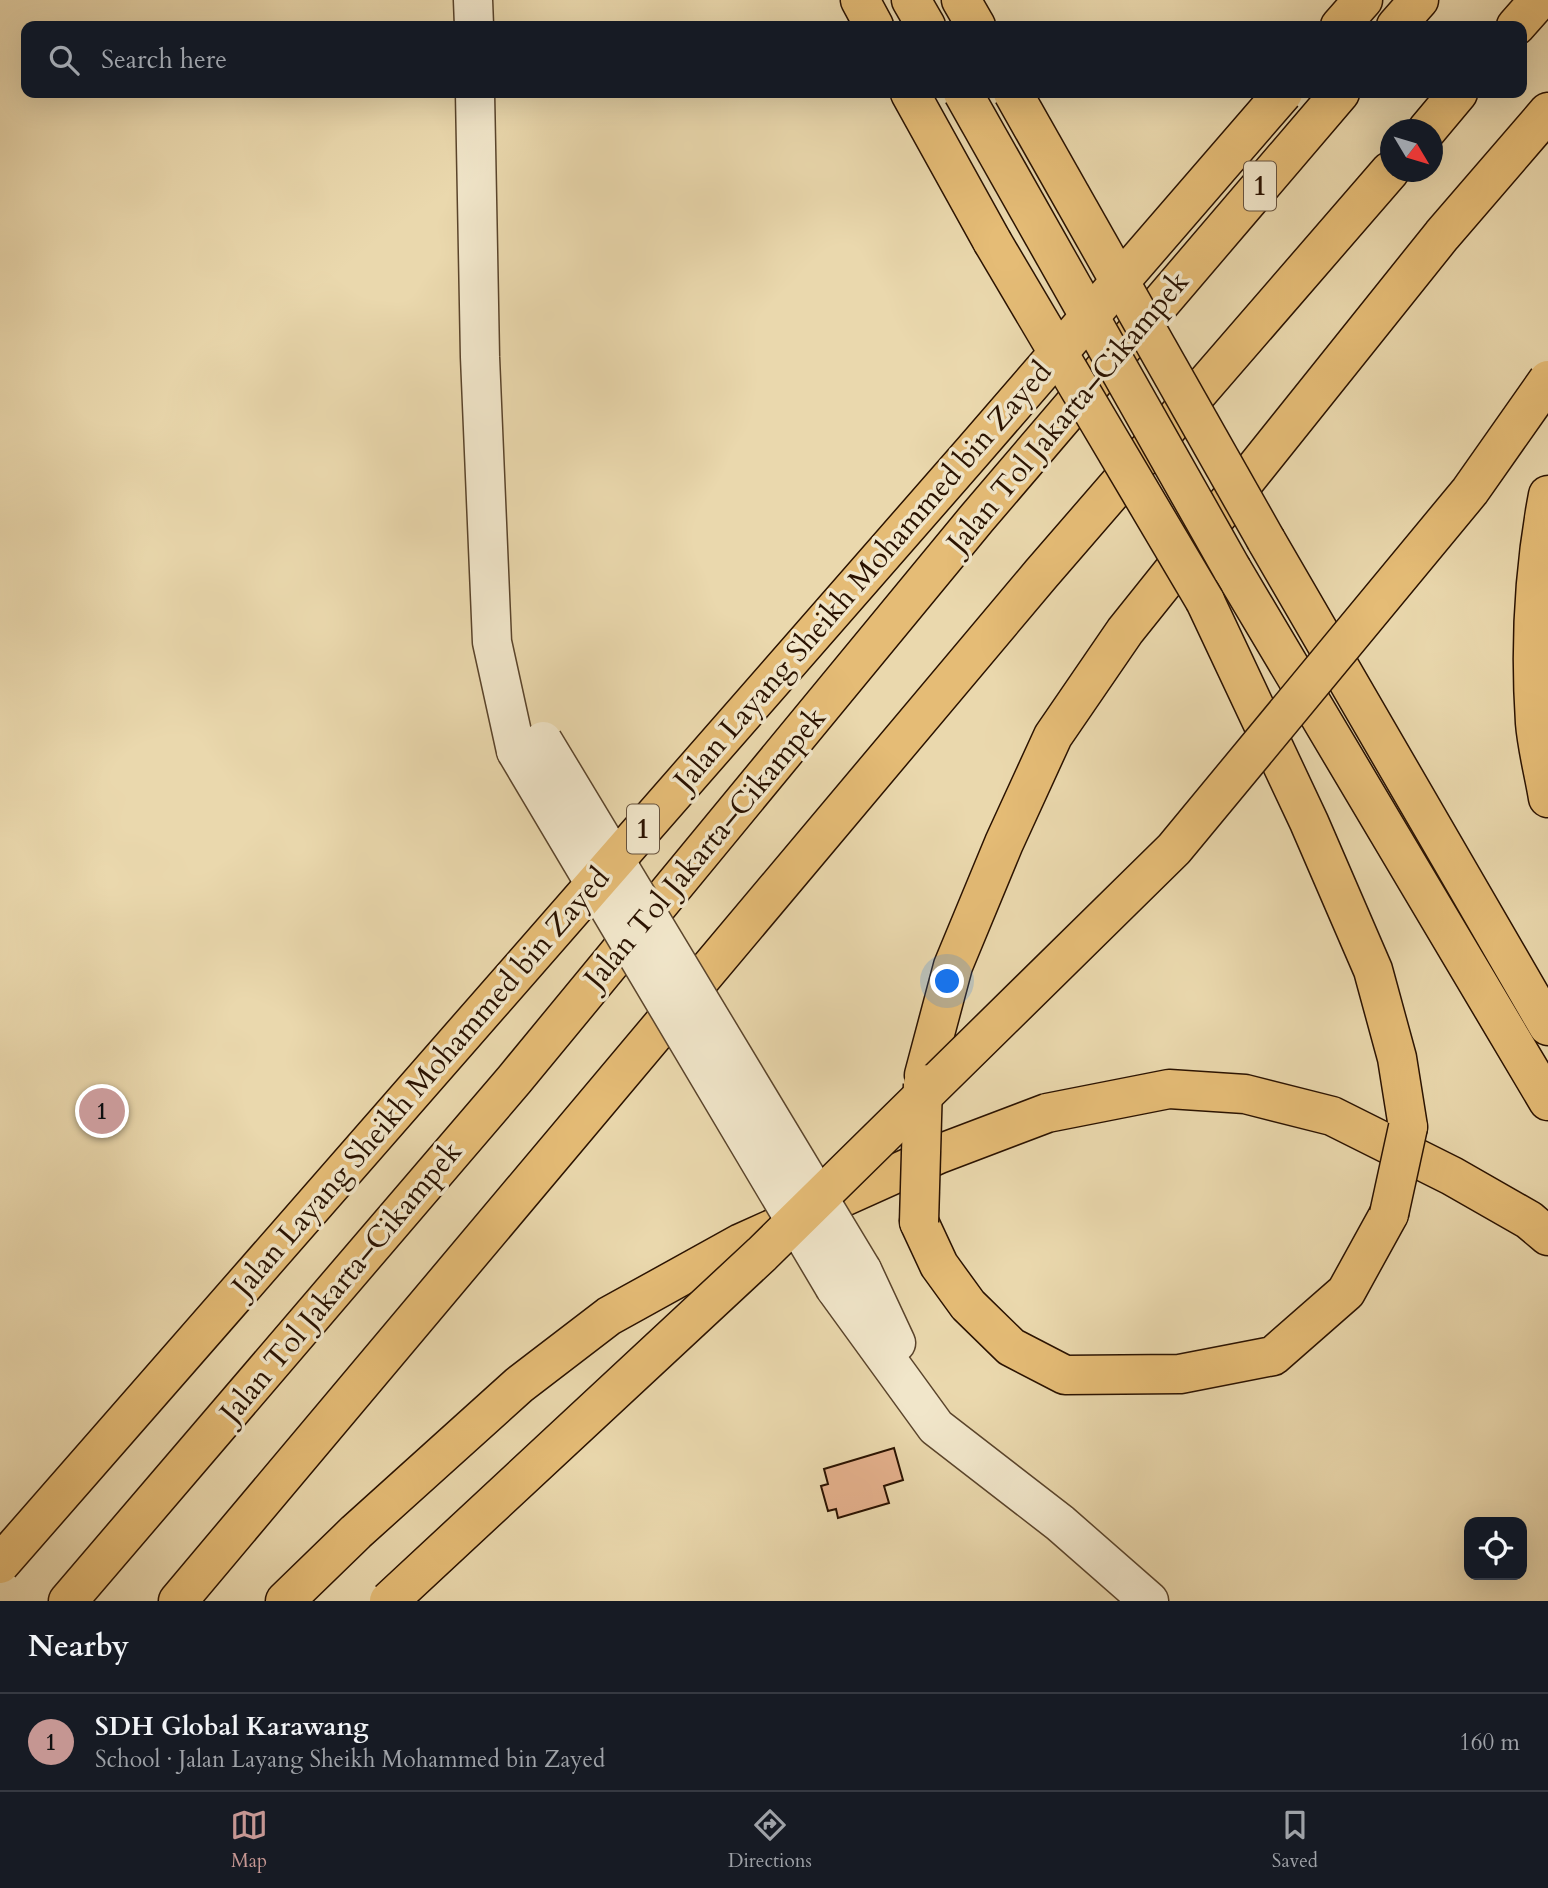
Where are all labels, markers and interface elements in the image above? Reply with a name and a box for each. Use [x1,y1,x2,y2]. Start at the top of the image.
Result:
search box [21,21,1527,98]
icon: search [45,41,83,79]
text: Search here [101,42,227,77]
north arrow [1380,119,1443,182]
road number: 1 [1244,162,1276,210]
street label: Jalan Tol Jakarta–Cikampek [935,262,1198,565]
street label: Jalan Layang Sheikh Mohammed bin Zayed [662,353,1061,802]
street label: Jalan Tol Jakarta–Cikampek [572,698,835,1001]
road number: 1 [627,804,659,854]
street label: Jalan Layang Sheikh Mohammed bin Zayed [220,859,619,1308]
your location [930,964,964,998]
pin: 1 [79,1085,125,1137]
street label: Jalan Tol Jakarta–Cikampek [208,1132,471,1435]
map controls [1464,1517,1527,1580]
button: locate [1464,1517,1527,1580]
text: Nearby [28,1626,129,1667]
text: SDH Global Karawang [95,1709,369,1744]
text: 1 [45,1727,57,1758]
text: 160 m [1459,1727,1520,1758]
text: School · Jalan Layang Sheikh Mohammed bin Zayed [95,1744,605,1775]
tab: Map [230,1806,268,1874]
tab: Directions [728,1806,812,1874]
tab: Saved [1272,1806,1318,1874]

